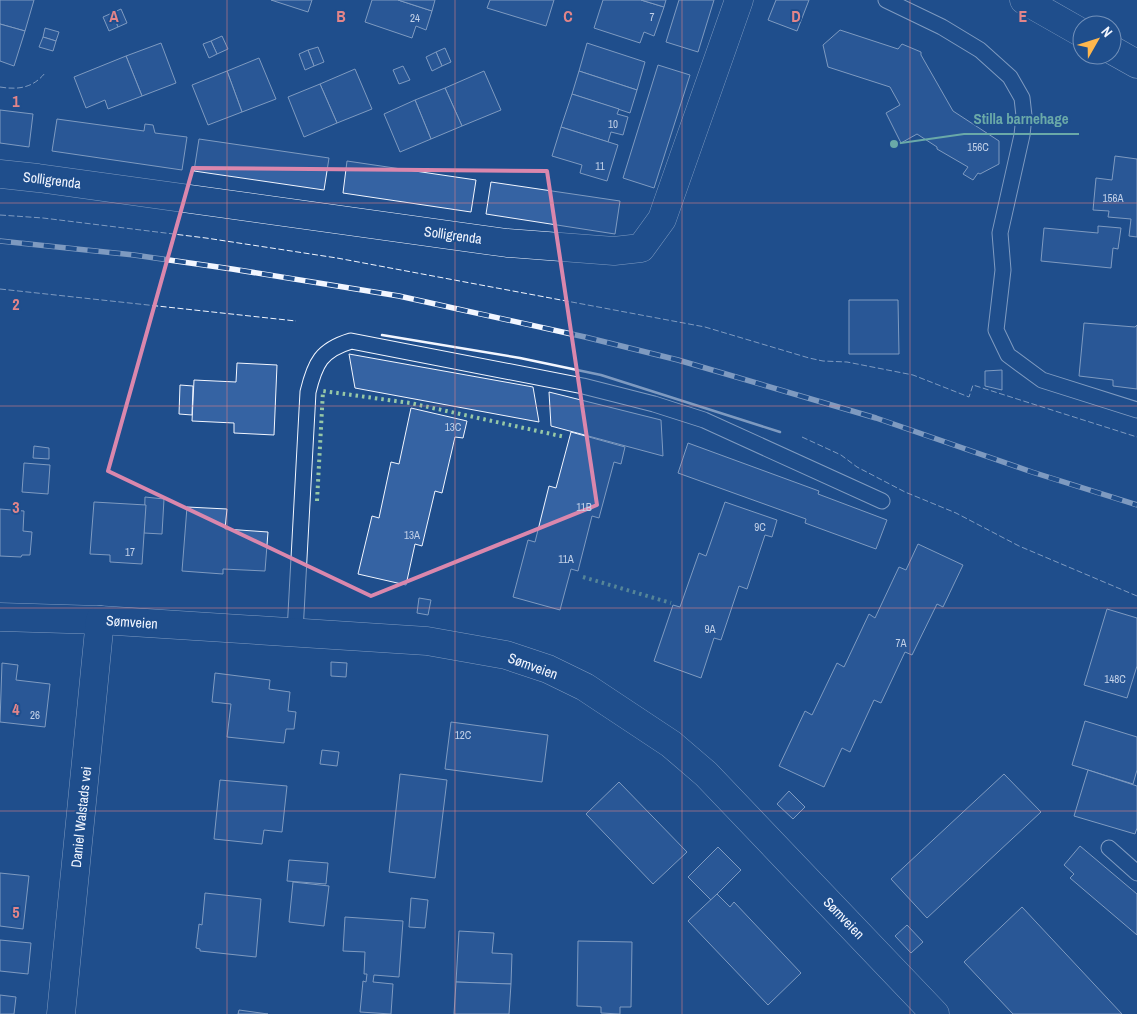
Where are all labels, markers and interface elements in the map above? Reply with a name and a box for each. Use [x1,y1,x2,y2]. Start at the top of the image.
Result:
text: A [109,5,119,27]
text: B [336,5,346,27]
text: C [563,5,573,27]
text: D [791,5,801,27]
text: E [1019,5,1028,27]
house number: 7 [649,10,655,24]
house number: 24 [410,11,420,25]
north arrow [1072,15,1122,65]
text: N [1097,23,1117,41]
text: 1 [12,90,20,112]
callout: Stilla barnehage [964,104,1079,134]
text: Stilla barnehage [973,108,1069,129]
house number: 10 [608,117,618,131]
house number: 156C [967,140,989,154]
house number: 11 [595,159,605,173]
street label: Solligrenda [22,168,83,193]
house number: 156A [1102,191,1125,205]
street label: Solligrenda [423,222,484,248]
text: 2 [12,293,20,315]
house number: 13C [445,420,462,434]
text: 3 [12,496,20,518]
house number: 11B [576,500,592,514]
house number: 9C [754,520,766,534]
house number: 13A [404,528,421,542]
house number: 17 [125,545,135,559]
house number: 11A [558,552,575,566]
street label: Sømveien [106,611,158,633]
house number: 9A [704,622,716,636]
house number: 7A [895,636,907,650]
street label: Sømveien [506,649,560,683]
house number: 148C [1104,672,1126,686]
text: 4 [12,698,20,720]
house number: 26 [30,708,40,722]
house number: 12C [455,728,472,742]
street label: Daniel Walstads vei [67,766,95,868]
street label: Sømveien [820,893,868,943]
text: 5 [12,901,20,923]

